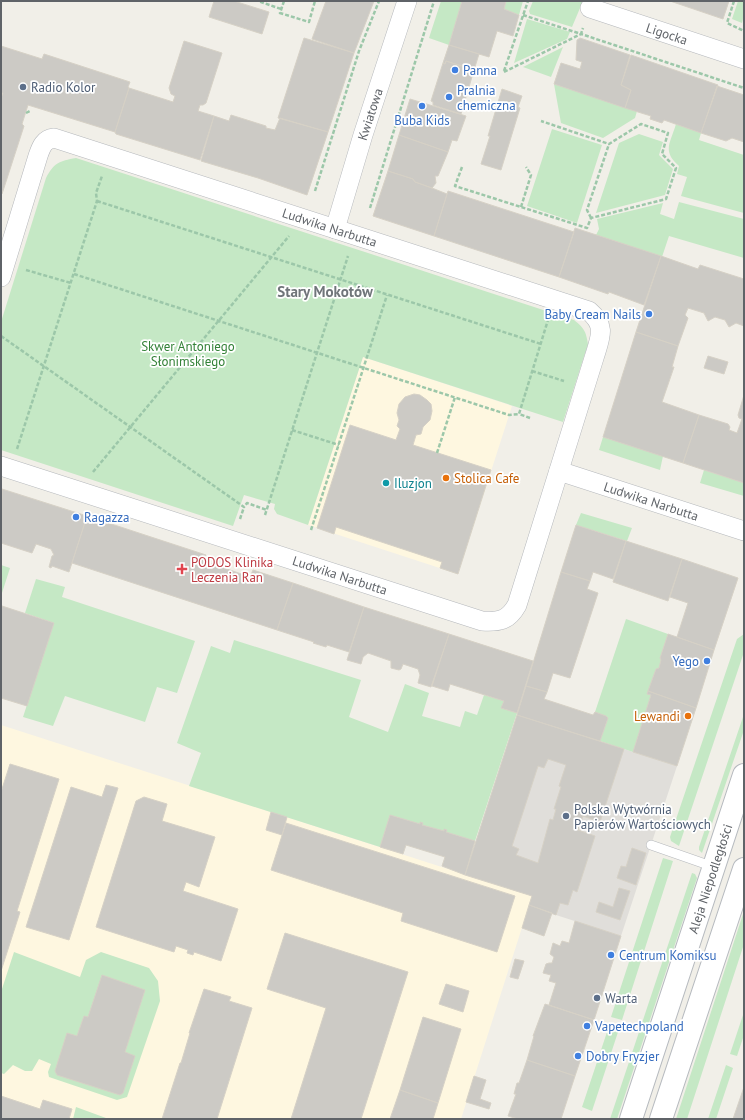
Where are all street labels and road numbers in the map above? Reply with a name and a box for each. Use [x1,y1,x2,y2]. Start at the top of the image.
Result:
street label: Ligocka [644,19,690,49]
street label: Kwiatowa [354,86,387,142]
street label: Ludwika Narbutta [280,204,379,251]
street label: Ludwika Narbutta [602,478,701,525]
street label: Ludwika Narbutta [290,552,389,599]
street label: Aleja Niepodległości [685,822,736,936]

